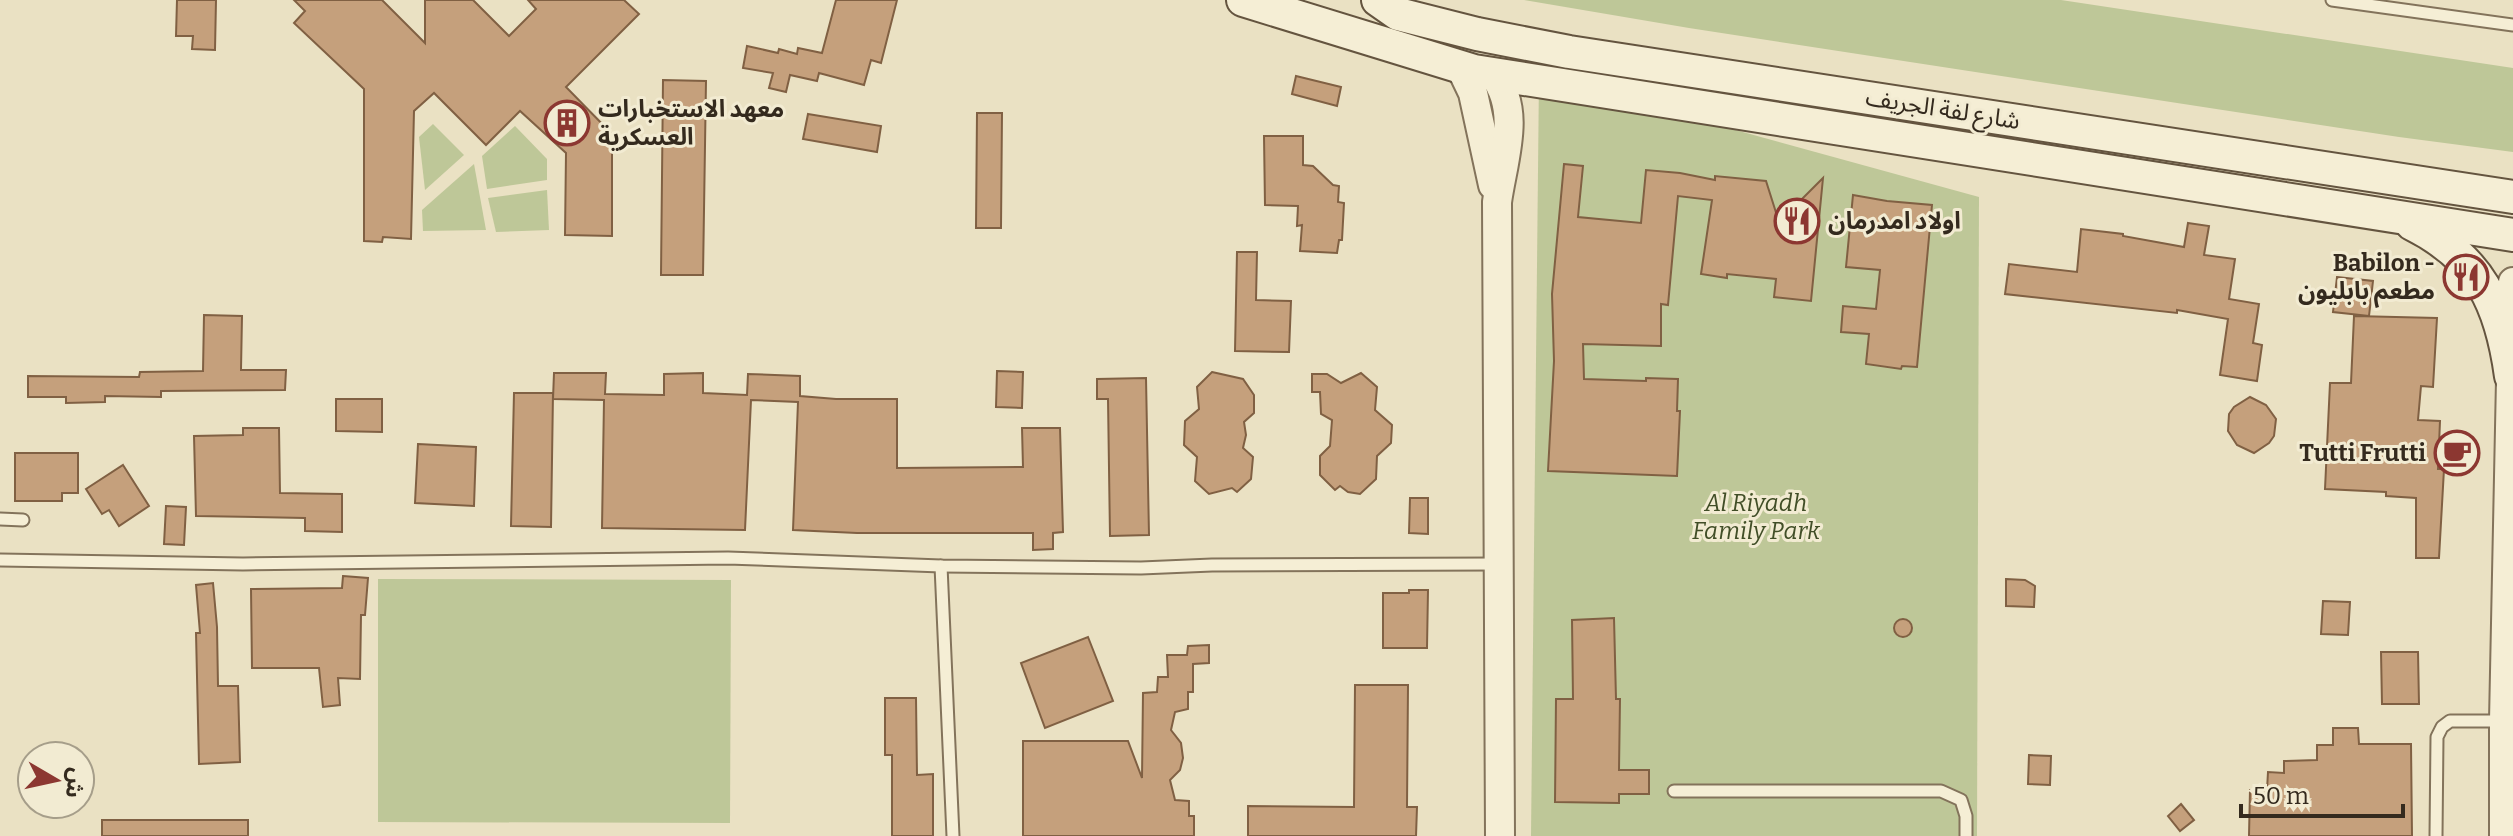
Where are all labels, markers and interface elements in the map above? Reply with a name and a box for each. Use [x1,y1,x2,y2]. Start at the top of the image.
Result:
street label: شارع لفة الجريف [1863,83,2022,138]
place label: معهد الاستخبارات العسكرية [598,95,784,151]
building icon: معهد الاستخبارات العسكرية [543,99,591,147]
restaurant icon: اولاد امدرمان [1773,197,1821,245]
place label: اولاد امدرمان [1828,207,1961,235]
place label: Babilon - مطعم بابليون [2298,249,2435,308]
restaurant icon: Babilon - مطعم بابليون [2442,253,2490,301]
cafe icon: Tutti Frutti [2433,429,2481,477]
place label: Tutti Frutti [2299,439,2426,467]
park label: Al Riyadh Family Park [1692,489,1821,545]
north arrow [16,740,96,820]
text: ش [60,766,91,800]
scale bar [2241,768,2403,818]
text: 50 m [2253,782,2309,810]

